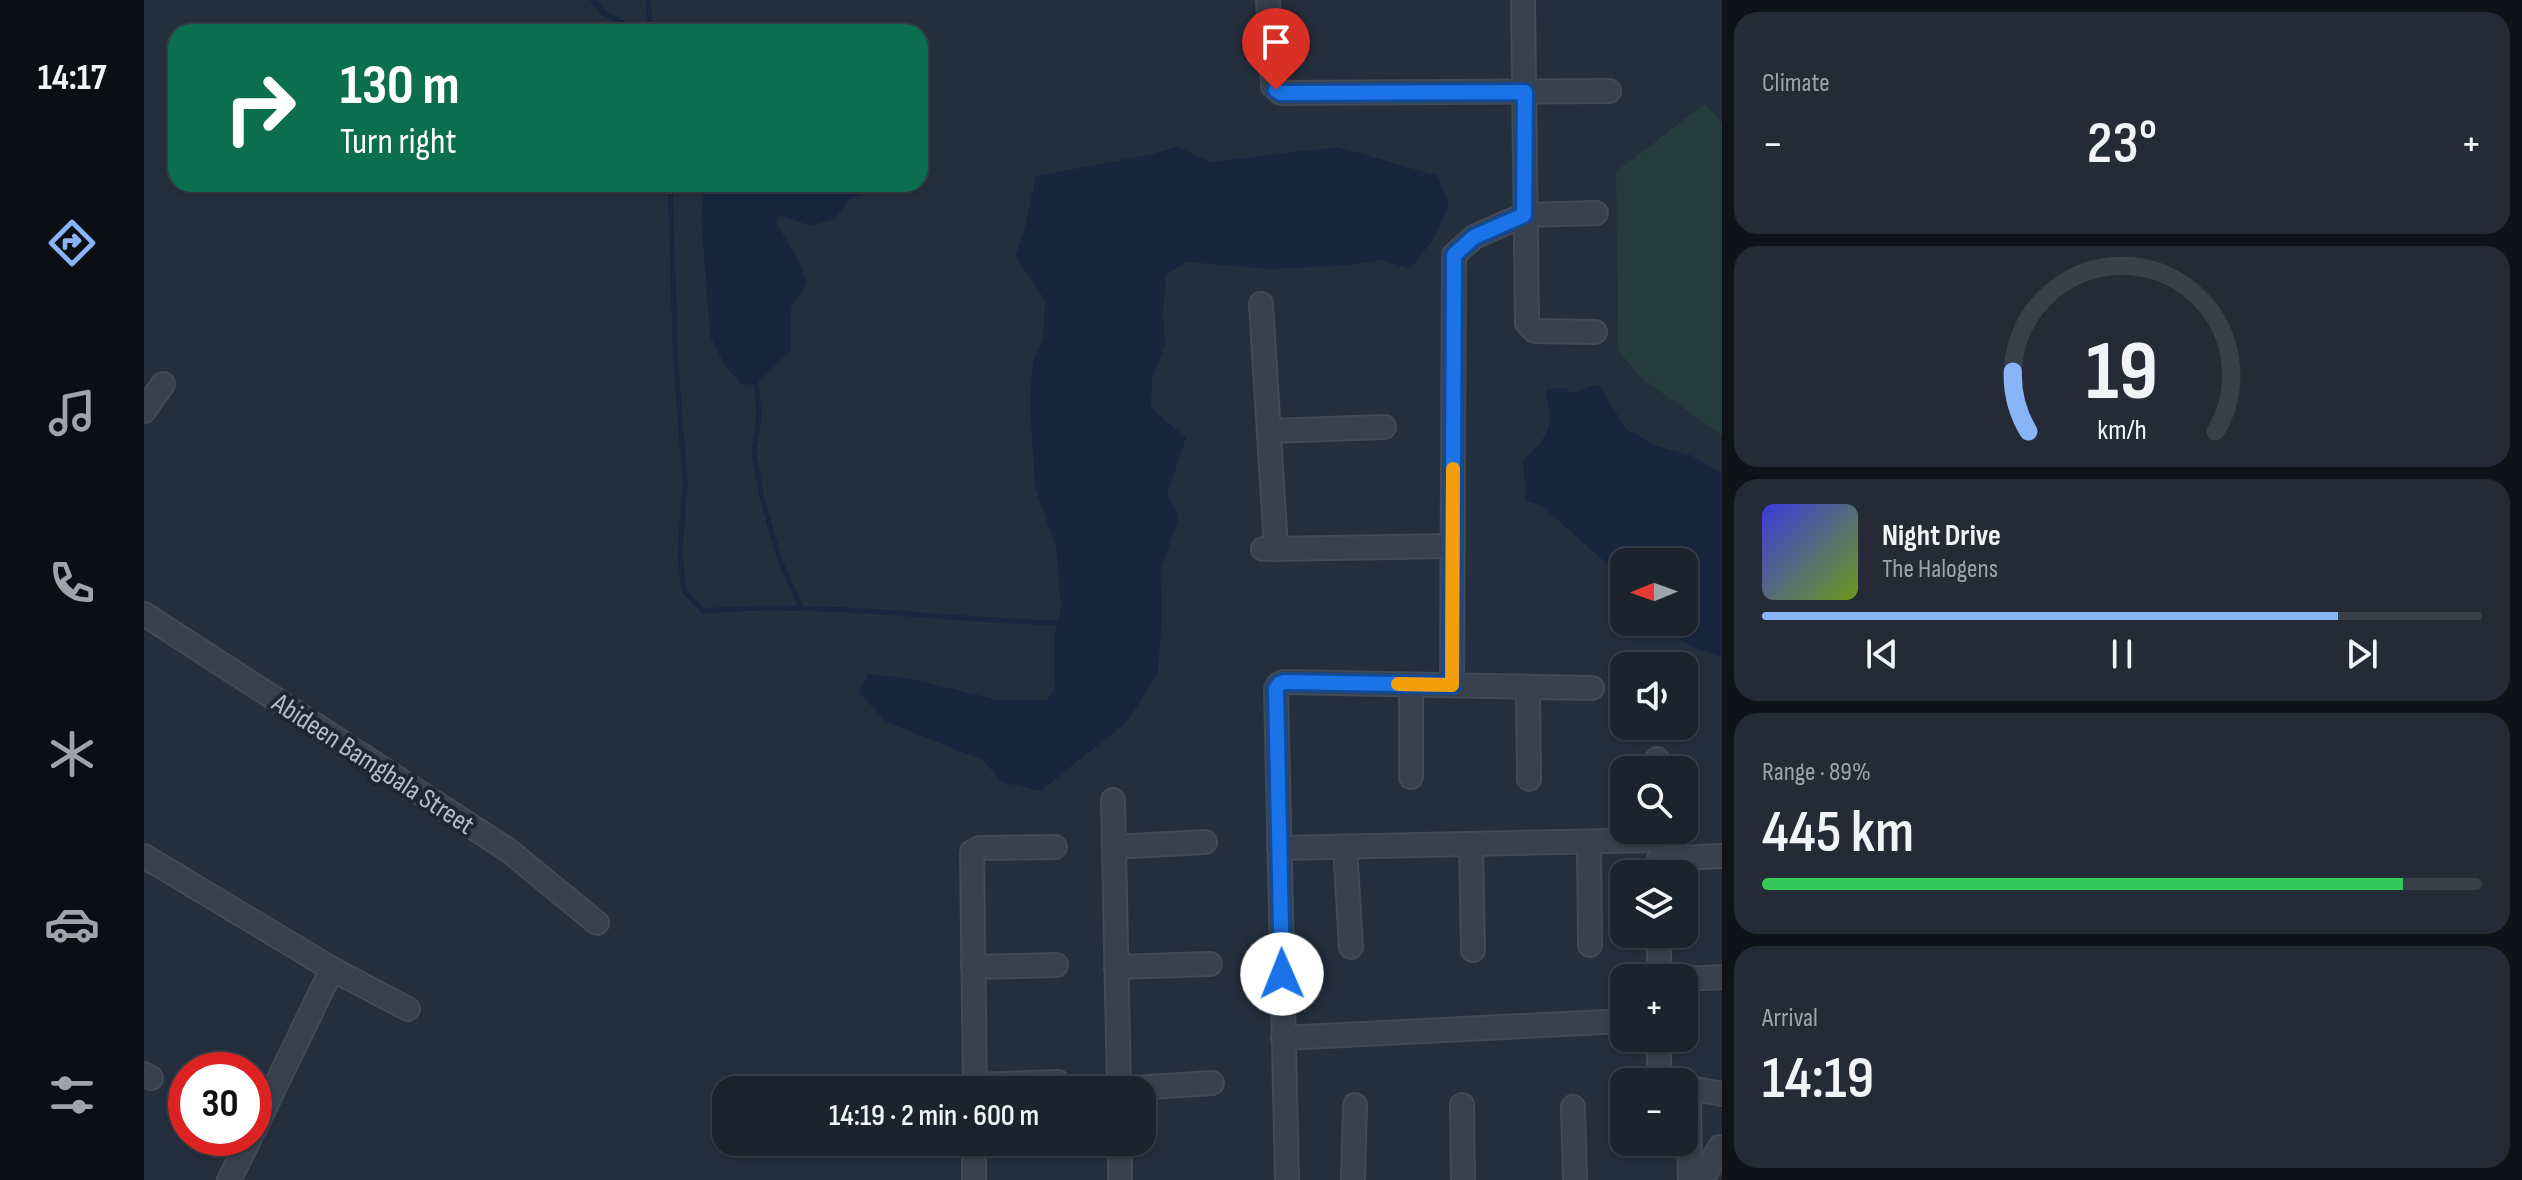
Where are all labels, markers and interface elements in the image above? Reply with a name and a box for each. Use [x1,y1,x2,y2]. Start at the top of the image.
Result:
pin [1242,8,1310,90]
icon: arrive [1254,20,1298,64]
text: 130 m [340,53,460,120]
icon: right [208,56,312,160]
text: 14:17 [38,57,106,100]
text: Climate [1762,68,1830,99]
text: 23° [2087,108,2157,180]
text: − [1762,118,1784,171]
text: + [2460,118,2482,171]
text: Turn right [340,121,457,164]
icon: directions [44,215,100,271]
text: 19 [2086,323,2158,423]
icon: music [44,385,100,441]
text: km/h [2097,414,2147,449]
text: Night Drive [1882,518,2001,554]
north arrow [1610,548,1698,636]
map controls [1610,548,1698,1156]
text: The Halogens [1882,554,1998,585]
icon: phone [44,555,100,611]
icon: previous [1860,632,1904,676]
icon: pause [2100,632,2144,676]
icon: next [2340,632,2384,676]
button: sound [1610,652,1698,740]
street label: Abideen Bamgbala Street [265,686,480,842]
icon: climate [44,726,100,782]
button: search [1610,756,1698,844]
text: Range · 89% [1762,757,1871,788]
text: 445 km [1762,797,1914,869]
button: layers [1610,860,1698,948]
icon: car [44,896,100,952]
position arrow [1240,932,1324,1016]
button: + [1610,964,1698,1052]
text: Arrival [1762,1003,1818,1034]
text: 14:19 [1762,1043,1874,1115]
speed limit sign: 30 [168,1052,272,1156]
icon: filters [44,1067,100,1123]
button: − [1610,1068,1698,1156]
text: 14:19 · 2 min · 600 m [829,1098,1039,1134]

